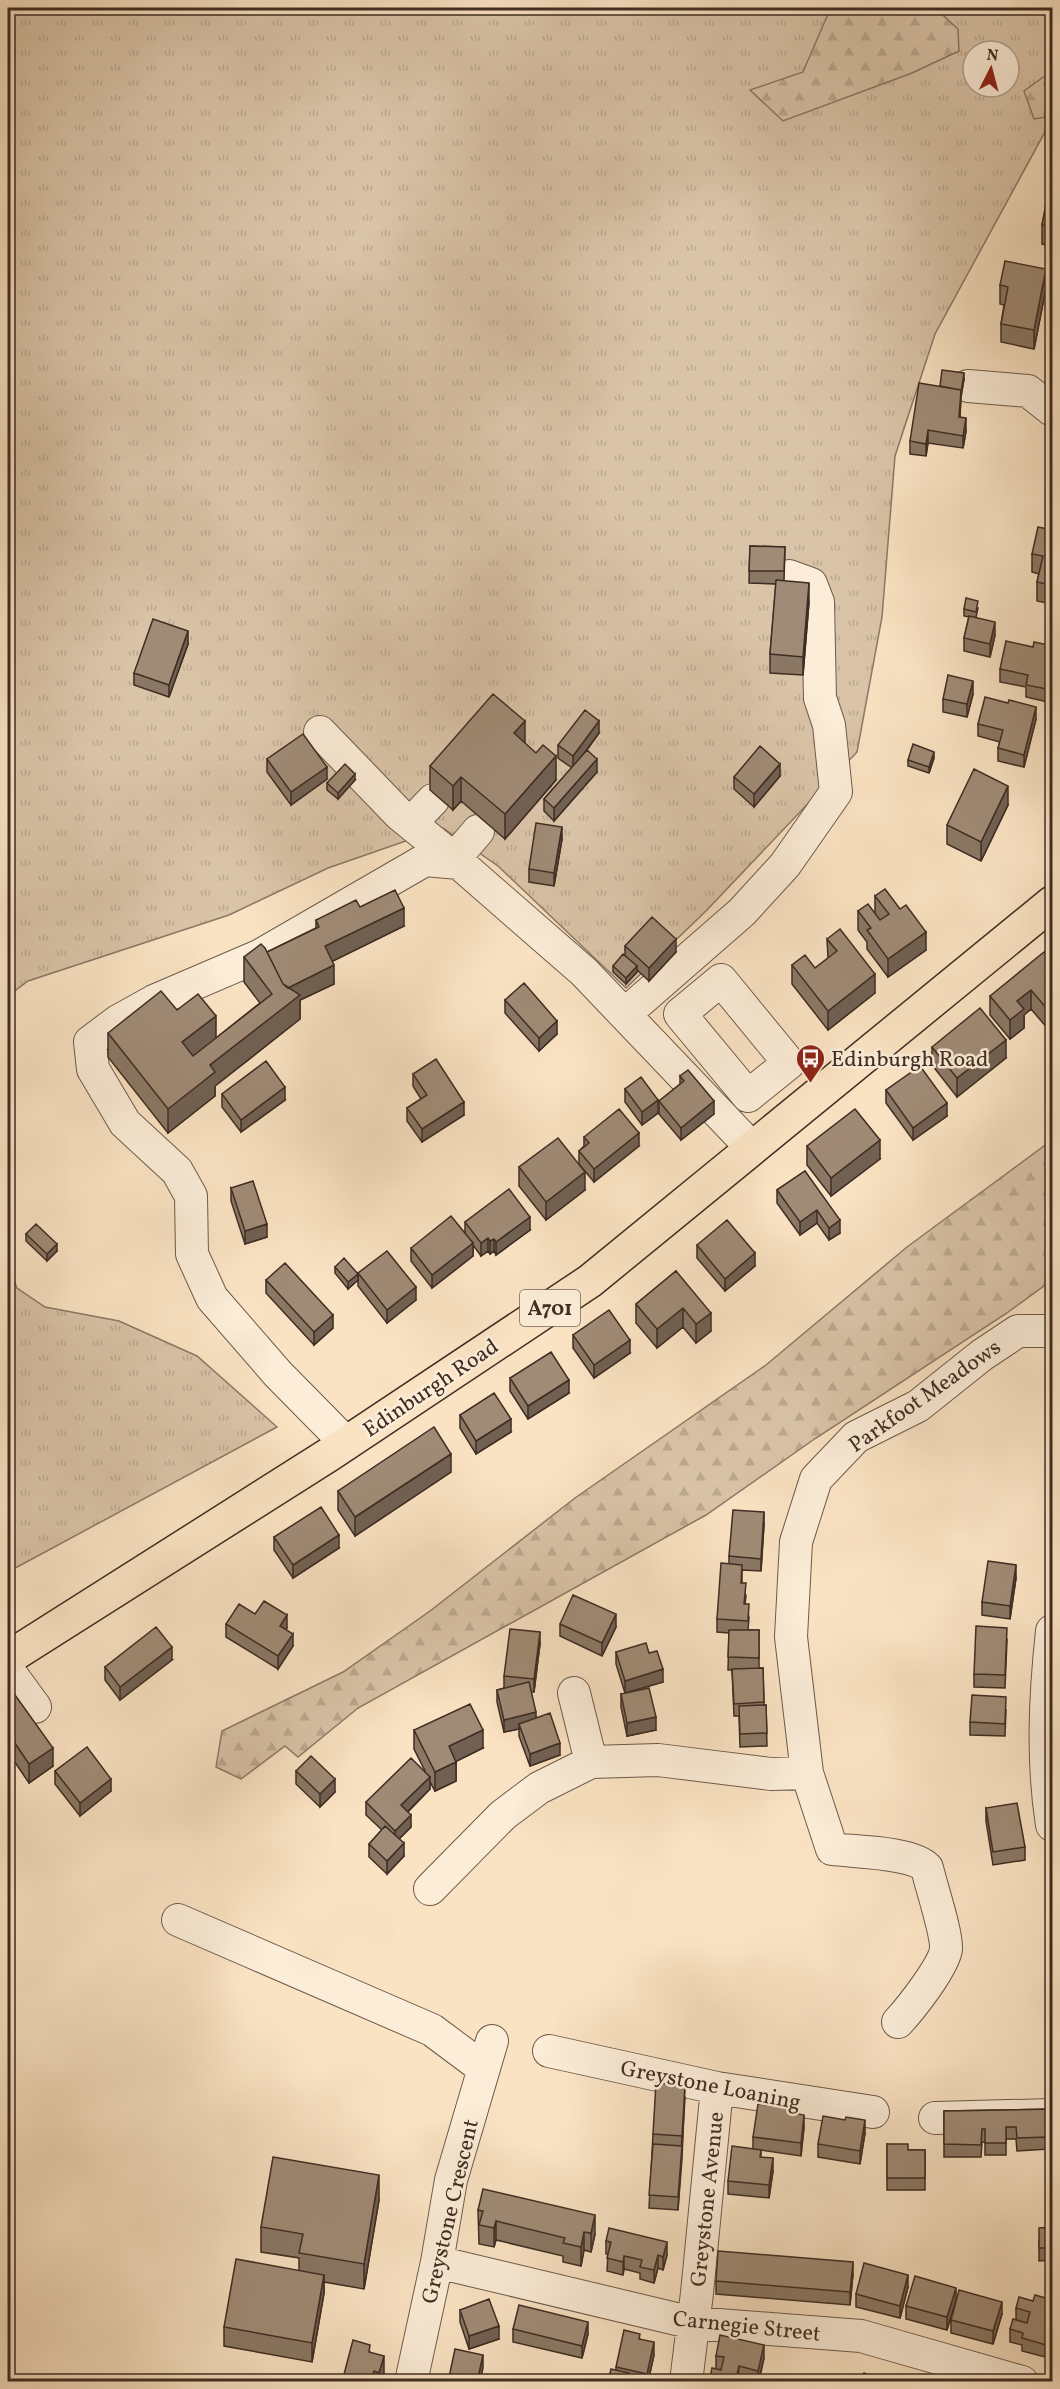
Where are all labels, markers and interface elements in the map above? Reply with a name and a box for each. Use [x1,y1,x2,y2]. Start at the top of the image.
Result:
north arrow [961,39,1021,99]
text: N [985,45,1000,68]
bus stop icon: Edinburgh Road [794,1042,826,1084]
place label: Edinburgh Road [831,1045,988,1076]
road number: A701 [520,1290,580,1326]
street label: Edinburgh Road [357,1332,505,1446]
street label: Parkfoot Meadows [843,1333,1008,1461]
street label: Greystone Loaning [618,2054,803,2119]
street label: Greystone Avenue [684,2110,733,2288]
street label: Greystone Crescent [415,2116,488,2307]
street label: Carnegie Street [671,2304,822,2351]

